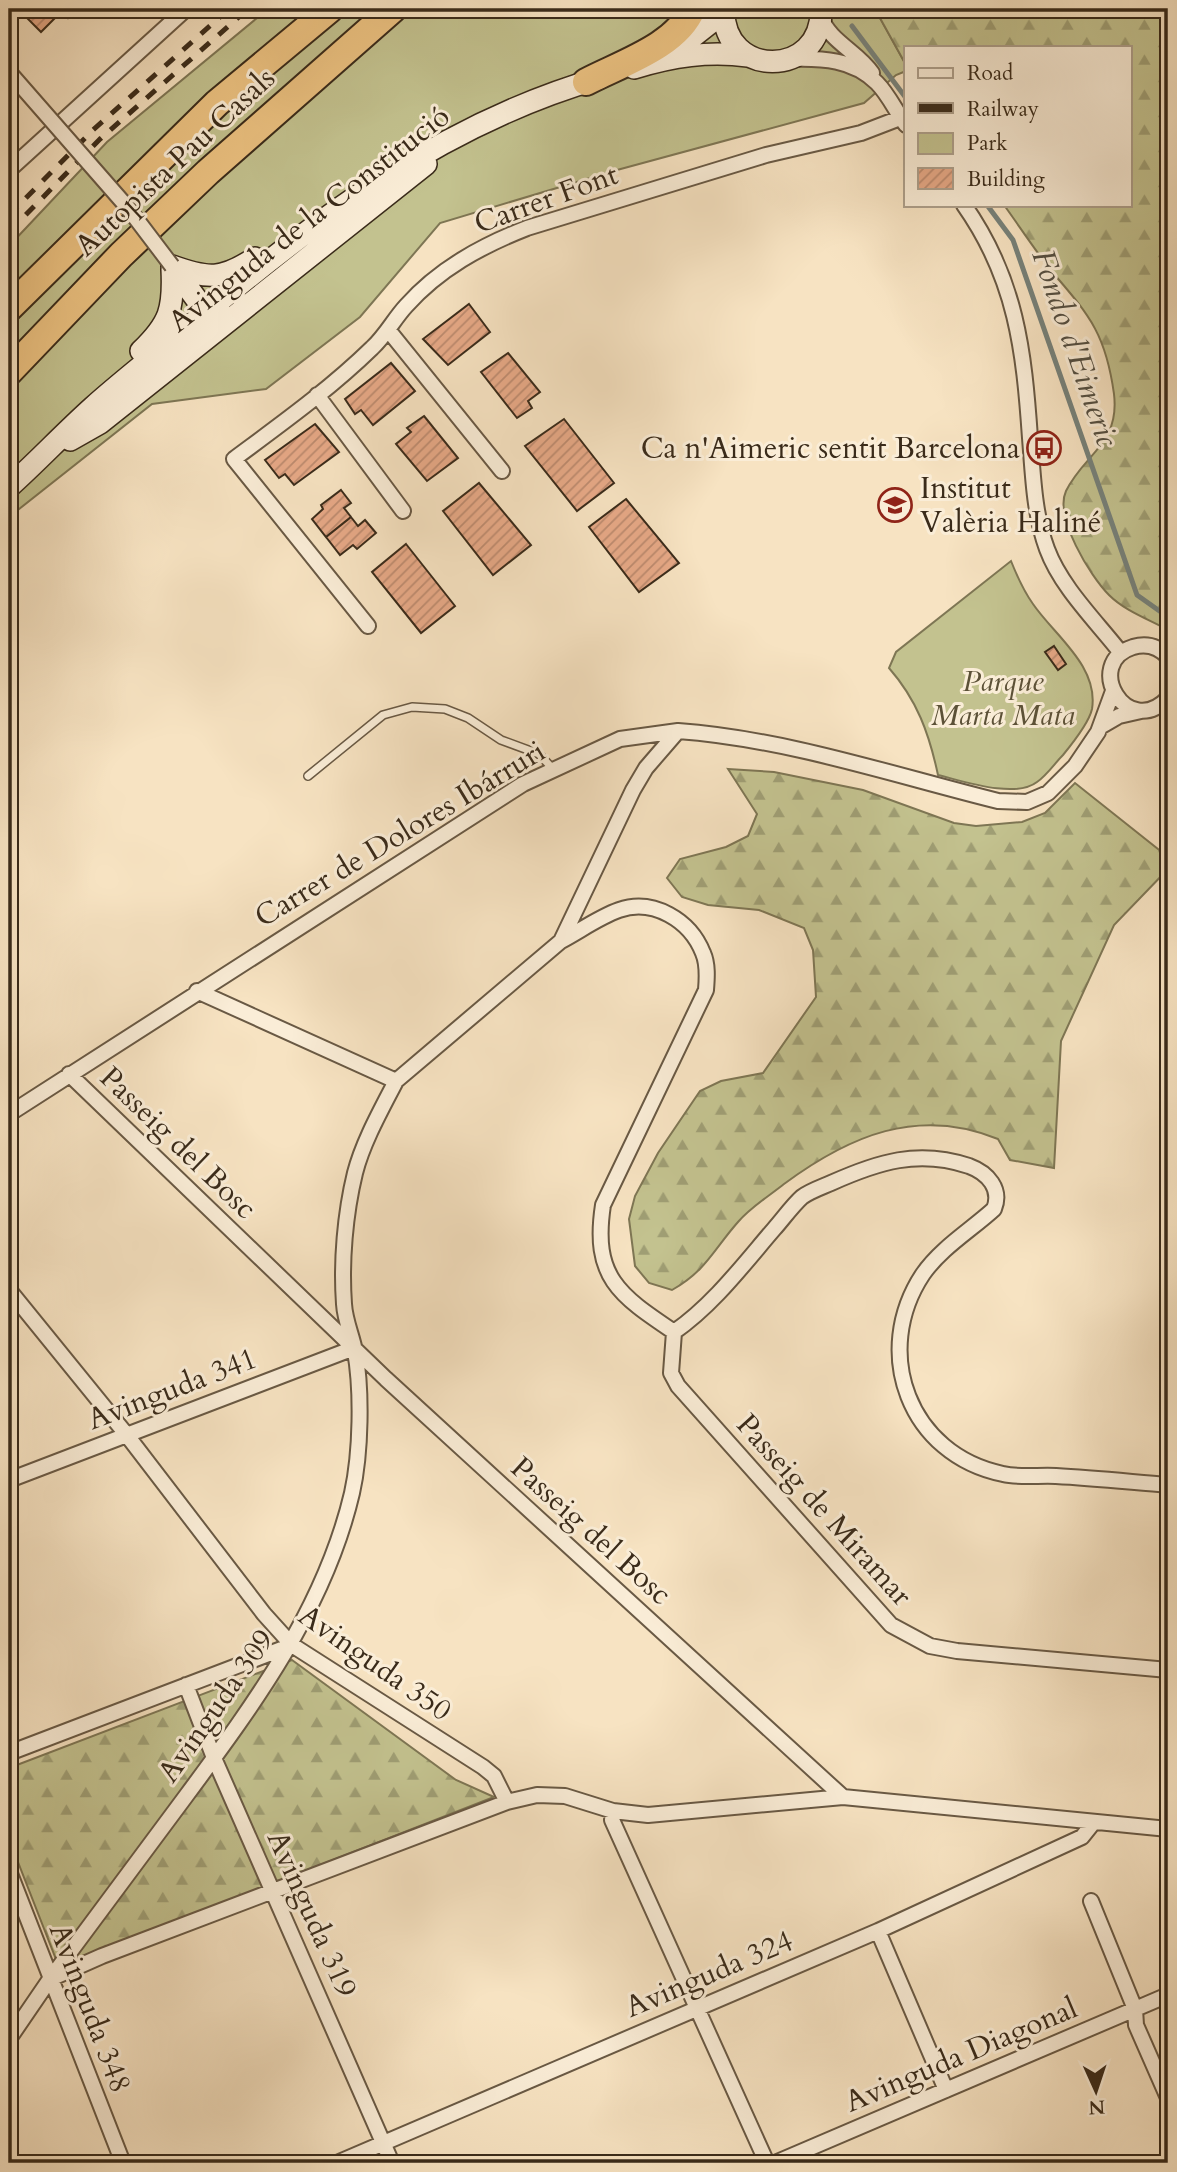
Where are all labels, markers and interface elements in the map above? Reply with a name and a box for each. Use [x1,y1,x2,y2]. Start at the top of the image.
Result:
legend [904,46,1132,206]
street label: Autopista Pau Casals [66,58,284,266]
text: Road [967,59,1013,88]
text: Railway [967,95,1039,124]
street label: Avinguda de la Constitució [160,96,458,342]
text: Park [967,129,1008,158]
street label: Carrer Font [468,154,624,244]
text: Building [967,165,1045,194]
water label: Fondo d'Eimeric [1021,244,1129,453]
place label: Ca n'Aimeric sentit Barcelona [641,428,1020,469]
bus stop icon: Ca n'Aimeric sentit Barcelona [1025,429,1063,467]
place label: Institut Valèria Haliné [920,468,1101,543]
school or university icon: Institut Valèria Haliné [876,486,914,524]
park label: Parque Marta Mata [931,661,1075,736]
street label: Carrer de Dolores Ibárruri [247,731,553,937]
street label: Passeig del Bosc [91,1058,265,1228]
street label: Avinguda 341 [81,1338,263,1440]
street label: Passeig de Miramar [727,1405,921,1615]
street label: Passeig del Bosc [502,1448,680,1614]
street label: Avinguda 350 [290,1595,460,1731]
street label: Avinguda 309 [148,1621,284,1791]
street label: Avinguda 319 [257,1824,367,2004]
street label: Avinguda 348 [39,1917,141,2099]
street label: Avinguda 324 [619,1920,799,2028]
street label: Avinguda Diagonal [839,1987,1084,2122]
north arrow [1062,2056,1132,2126]
text: N [1087,2094,1106,2120]

